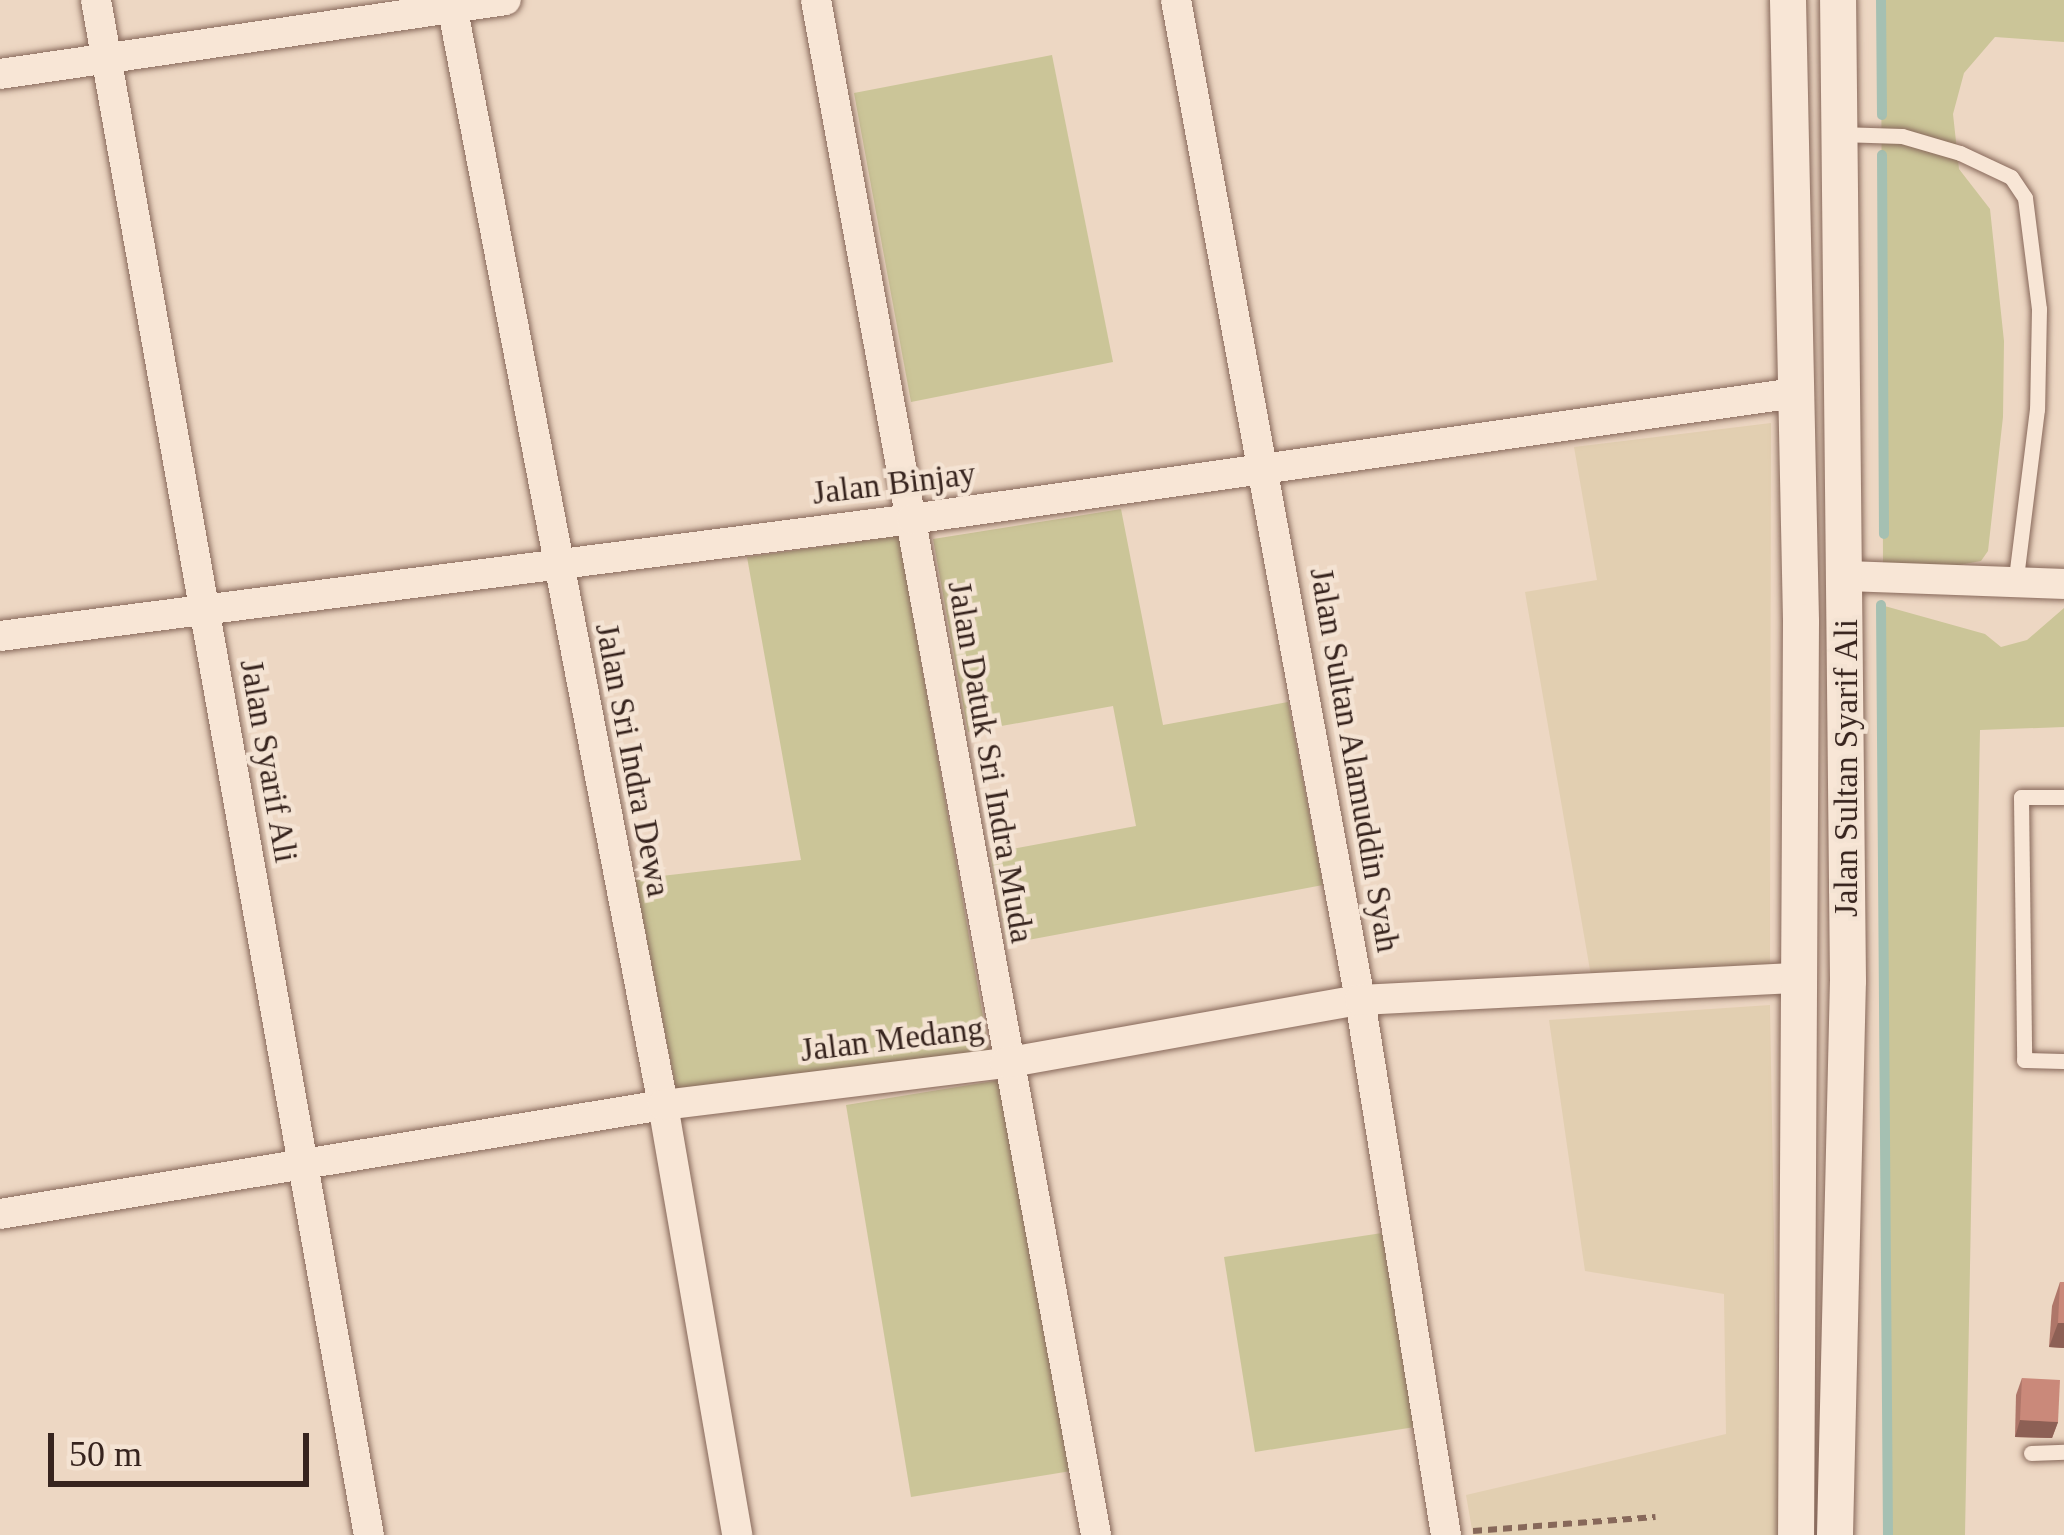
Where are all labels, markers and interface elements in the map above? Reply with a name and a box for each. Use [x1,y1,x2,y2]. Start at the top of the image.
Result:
street label: Jalan Binjay [810,454,978,514]
street label: Jalan Sultan Alamuddin Syah [1301,564,1407,956]
street label: Jalan Datuk Sri Indra Muda [939,578,1041,946]
street label: Jalan Sultan Syarif Ali [1827,618,1867,918]
street label: Jalan Sri Indra Dewa [586,620,678,900]
street label: Jalan Syarif Ali [231,656,305,866]
street label: Jalan Medang [798,1009,986,1071]
scale bar [54,1409,315,1483]
text: 50 m [69,1434,142,1474]

